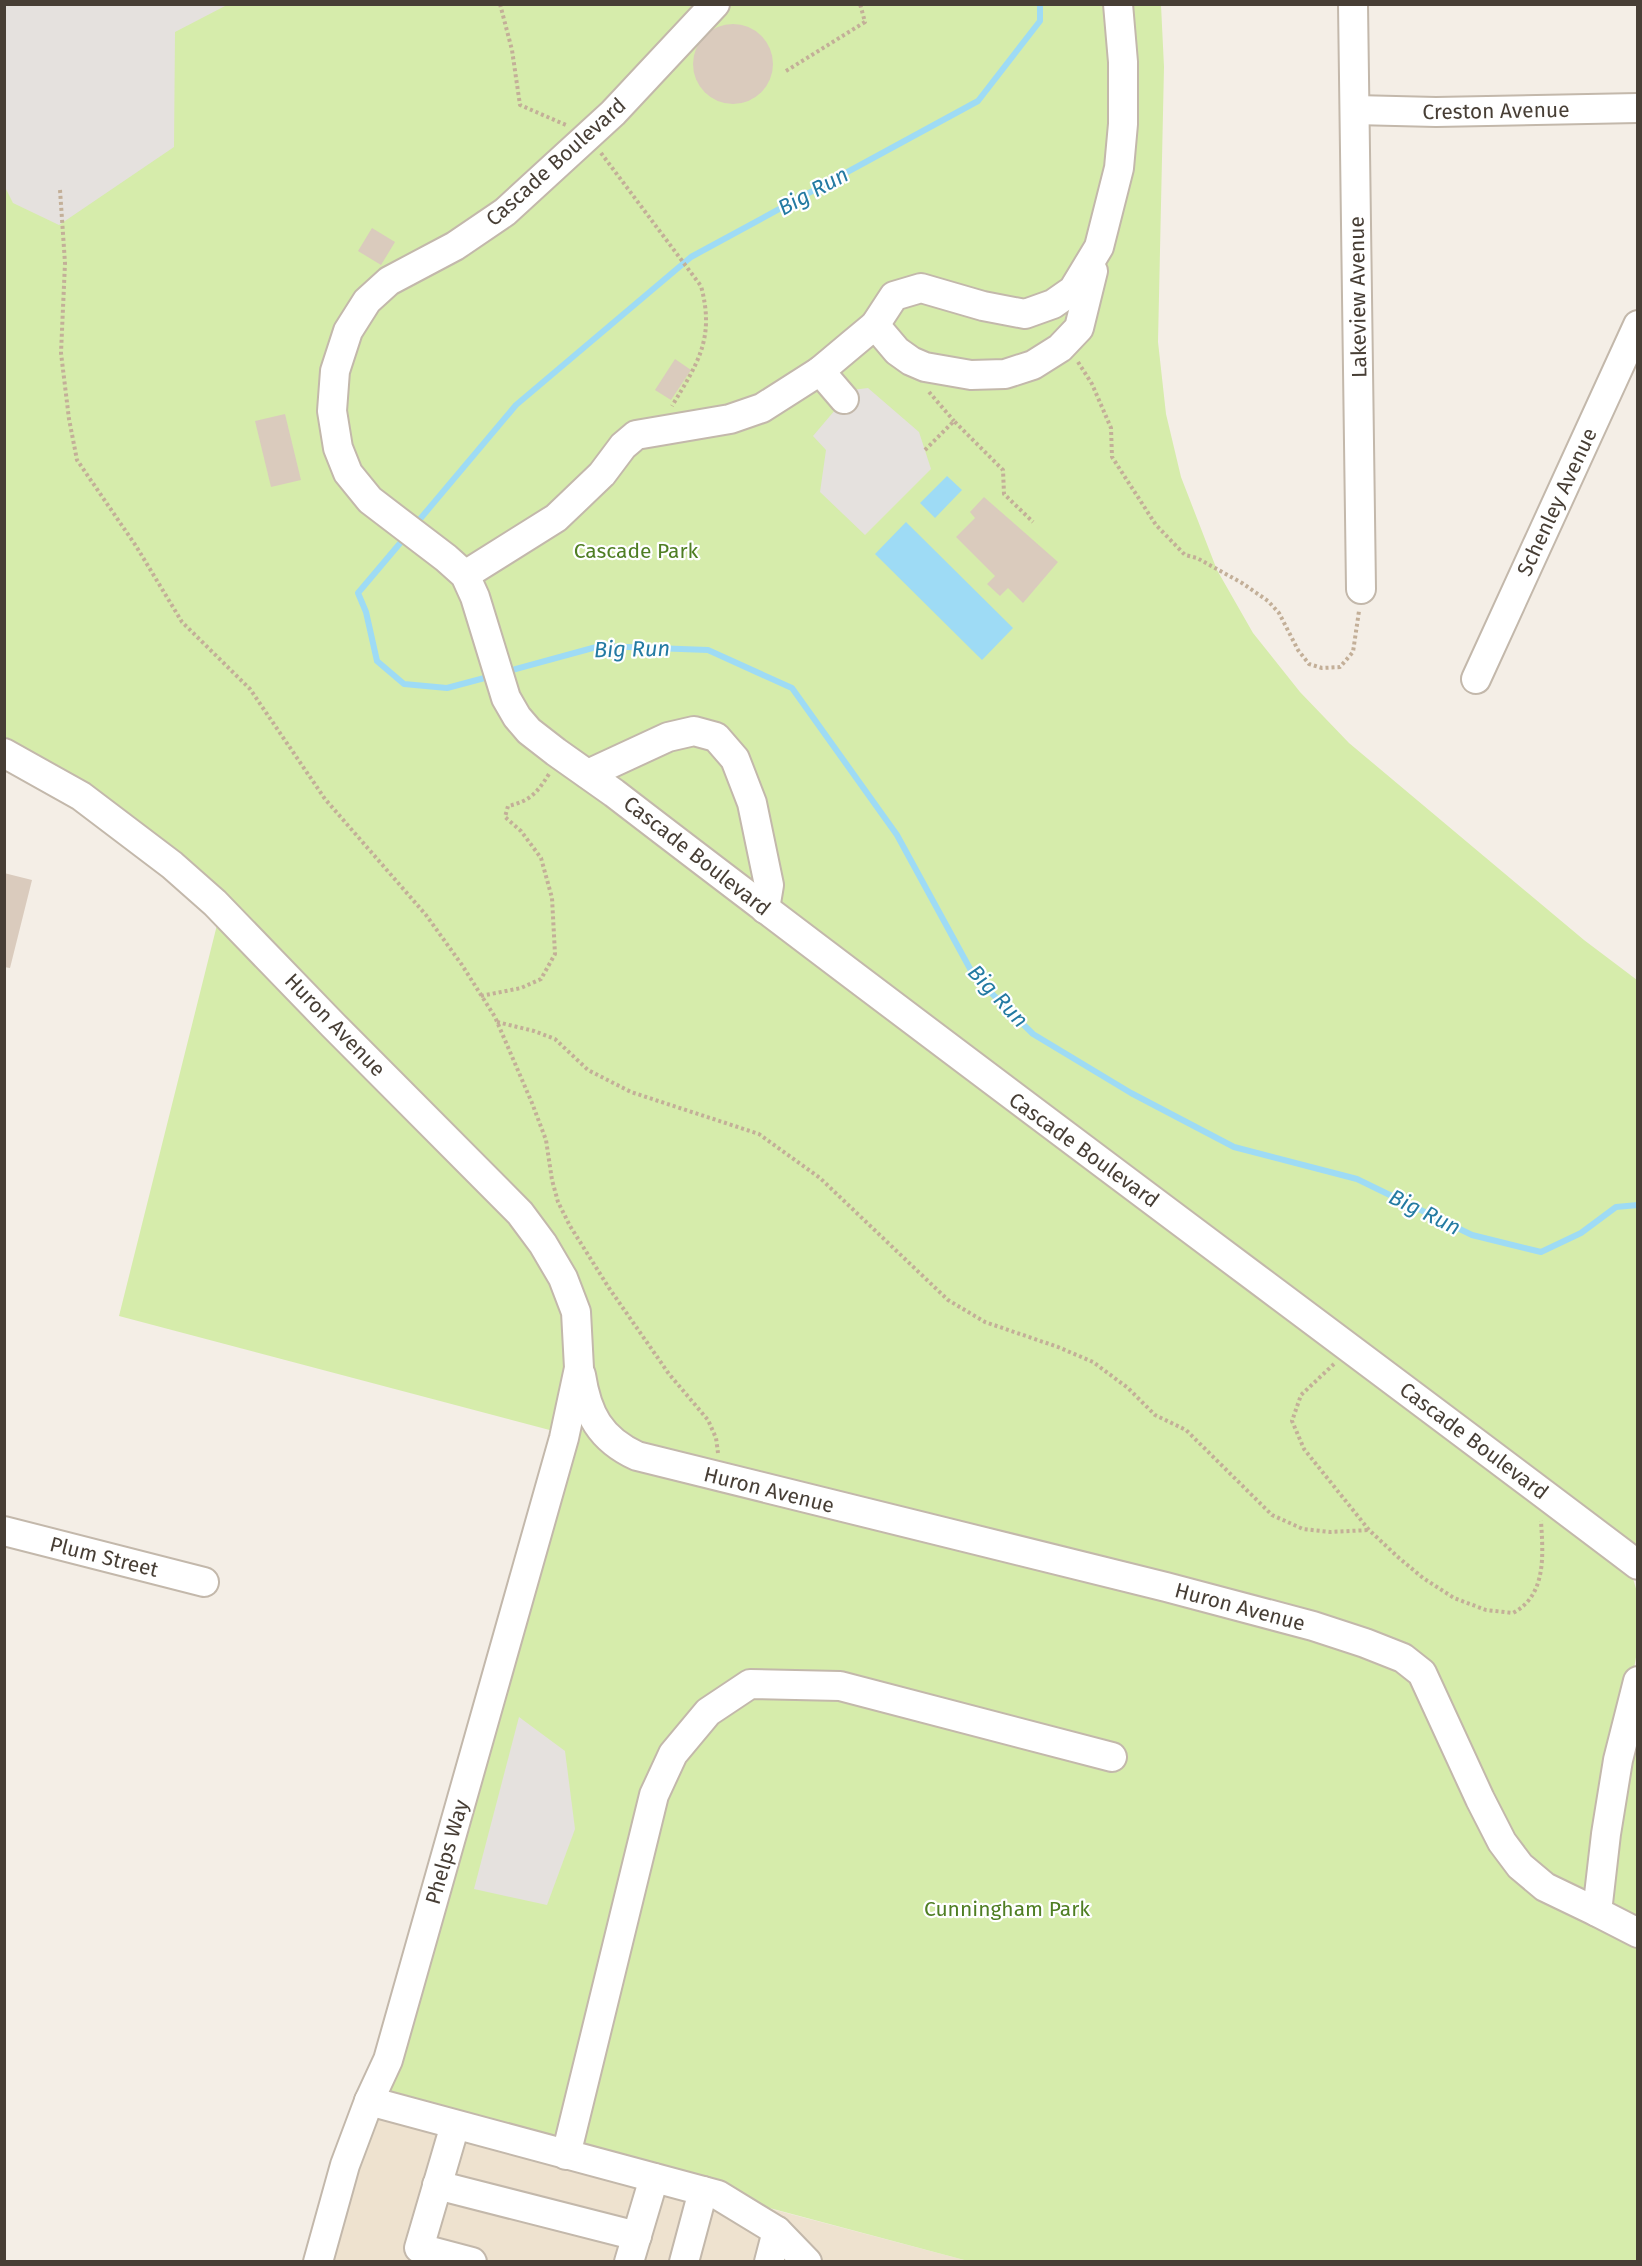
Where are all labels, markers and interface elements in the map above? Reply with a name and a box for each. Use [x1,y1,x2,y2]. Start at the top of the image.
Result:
street label: Cascade Boulevard [481,92,631,232]
street label: Creston Avenue [1422,97,1570,125]
water label: Big Run [773,161,853,221]
street label: Lakeview Avenue [1344,216,1372,378]
street label: Schenley Avenue [1511,424,1603,580]
park label: Cascade Park [574,538,699,564]
water label: Big Run [594,635,670,663]
street label: Cascade Boulevard [618,790,776,922]
water label: Big Run [962,959,1034,1033]
street label: Huron Avenue [279,968,391,1082]
street label: Cascade Boulevard [1004,1087,1164,1213]
water label: Big Run [1385,1183,1465,1241]
street label: Cascade Boulevard [1394,1377,1554,1505]
street label: Huron Avenue [701,1461,837,1519]
street label: Plum Street [47,1531,161,1583]
street label: Huron Avenue [1172,1577,1308,1637]
street label: Phelps Way [420,1796,475,1907]
park label: Cunningham Park [924,1896,1090,1922]

